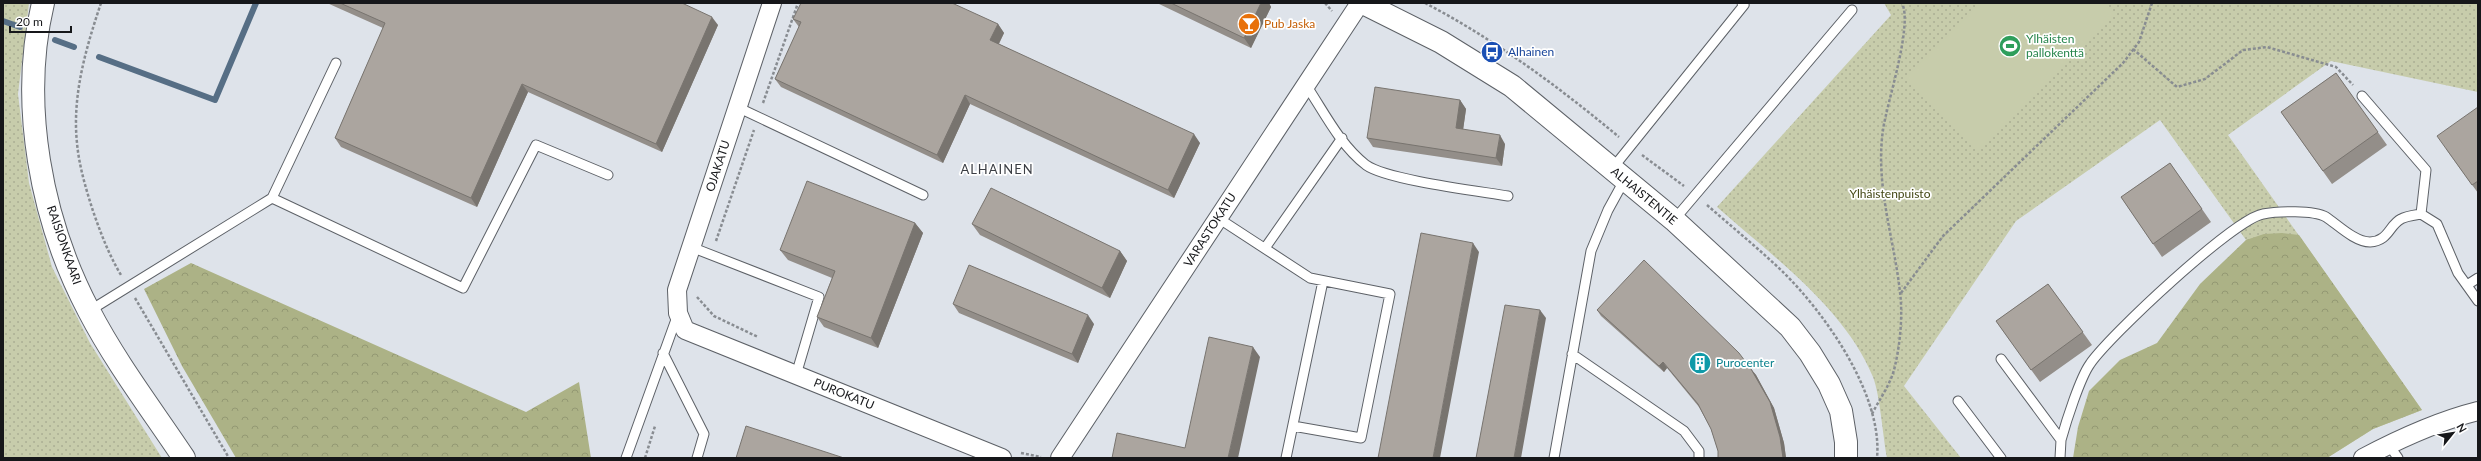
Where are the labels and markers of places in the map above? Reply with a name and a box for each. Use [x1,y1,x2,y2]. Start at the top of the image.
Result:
bar icon: Pub Jaska [1236,11,1262,37]
place label: Pub Jaska [1264,16,1315,31]
place label: Ylhäisten pallokenttä [2026,31,2084,60]
sports icon: Ylhäisten pallokenttä [1997,33,2023,59]
bus stop icon: Alhainen [1479,39,1505,65]
place label: Alhainen [1508,44,1554,59]
building icon: Purocenter [1687,350,1713,376]
place label: Purocenter [1716,355,1775,370]

